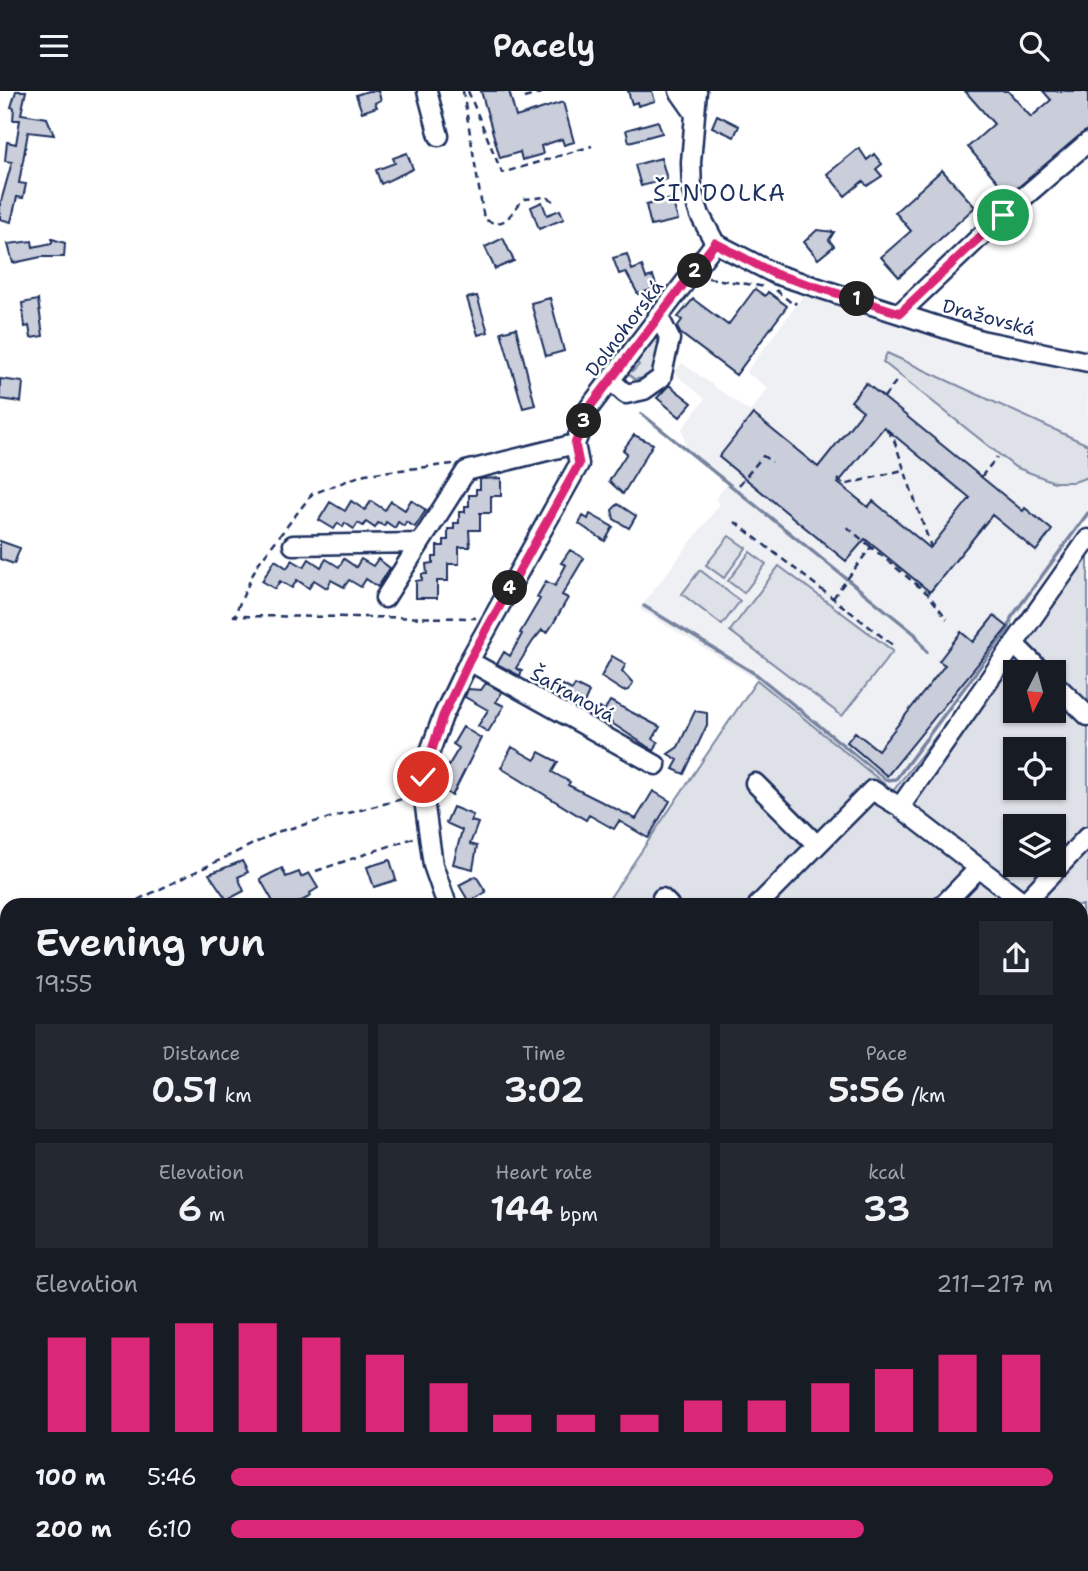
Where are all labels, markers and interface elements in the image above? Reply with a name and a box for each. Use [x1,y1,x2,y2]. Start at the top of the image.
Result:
text: Pacely [492,24,596,67]
icon: menu [35,27,73,65]
icon: search [1015,27,1053,65]
district label: ŠINDOLKA [653,177,787,208]
pin [973,185,1033,245]
icon: arrive [984,196,1022,234]
pin: 2 [678,253,712,289]
text: 2 [688,258,701,283]
street label: Dolnohorská [580,275,669,382]
pin: 1 [840,281,874,317]
text: 1 [852,286,861,311]
street label: Dražovská [940,293,1038,342]
pin: 3 [566,403,602,439]
text: 3 [577,408,590,433]
pin: 4 [492,571,528,605]
text: 4 [503,575,516,600]
street label: Šafranová [526,660,620,728]
north arrow [1003,660,1066,723]
map controls [1003,660,1066,877]
button: locate [1003,737,1066,800]
pin [393,747,453,807]
icon: check [404,758,442,796]
button: layers [1003,814,1066,877]
text: Evening run [35,917,265,968]
button: share [979,921,1053,995]
text: 19:55 [35,969,93,999]
text: Distance [162,1041,240,1066]
text: Time [522,1041,566,1066]
text: Pace [866,1041,908,1066]
text: 0.51 [151,1066,218,1113]
text: 3:02 [504,1066,584,1113]
text: 5:56 [828,1066,905,1113]
text: km [218,1083,252,1108]
text: /km [905,1083,945,1108]
text: Elevation [159,1160,244,1185]
text: Heart rate [496,1160,592,1185]
text: kcal [868,1160,905,1185]
text: 6 [178,1185,202,1232]
text: 144 [490,1185,553,1232]
text: 33 [863,1185,911,1232]
text: m [202,1202,225,1227]
text: bpm [553,1202,598,1227]
text: Elevation [35,1269,138,1299]
text: 211–217 m [936,1269,1053,1299]
text: 100 m [35,1462,106,1492]
text: 5:46 [147,1462,197,1492]
text: 200 m [35,1514,112,1544]
text: 6:10 [147,1514,192,1544]

